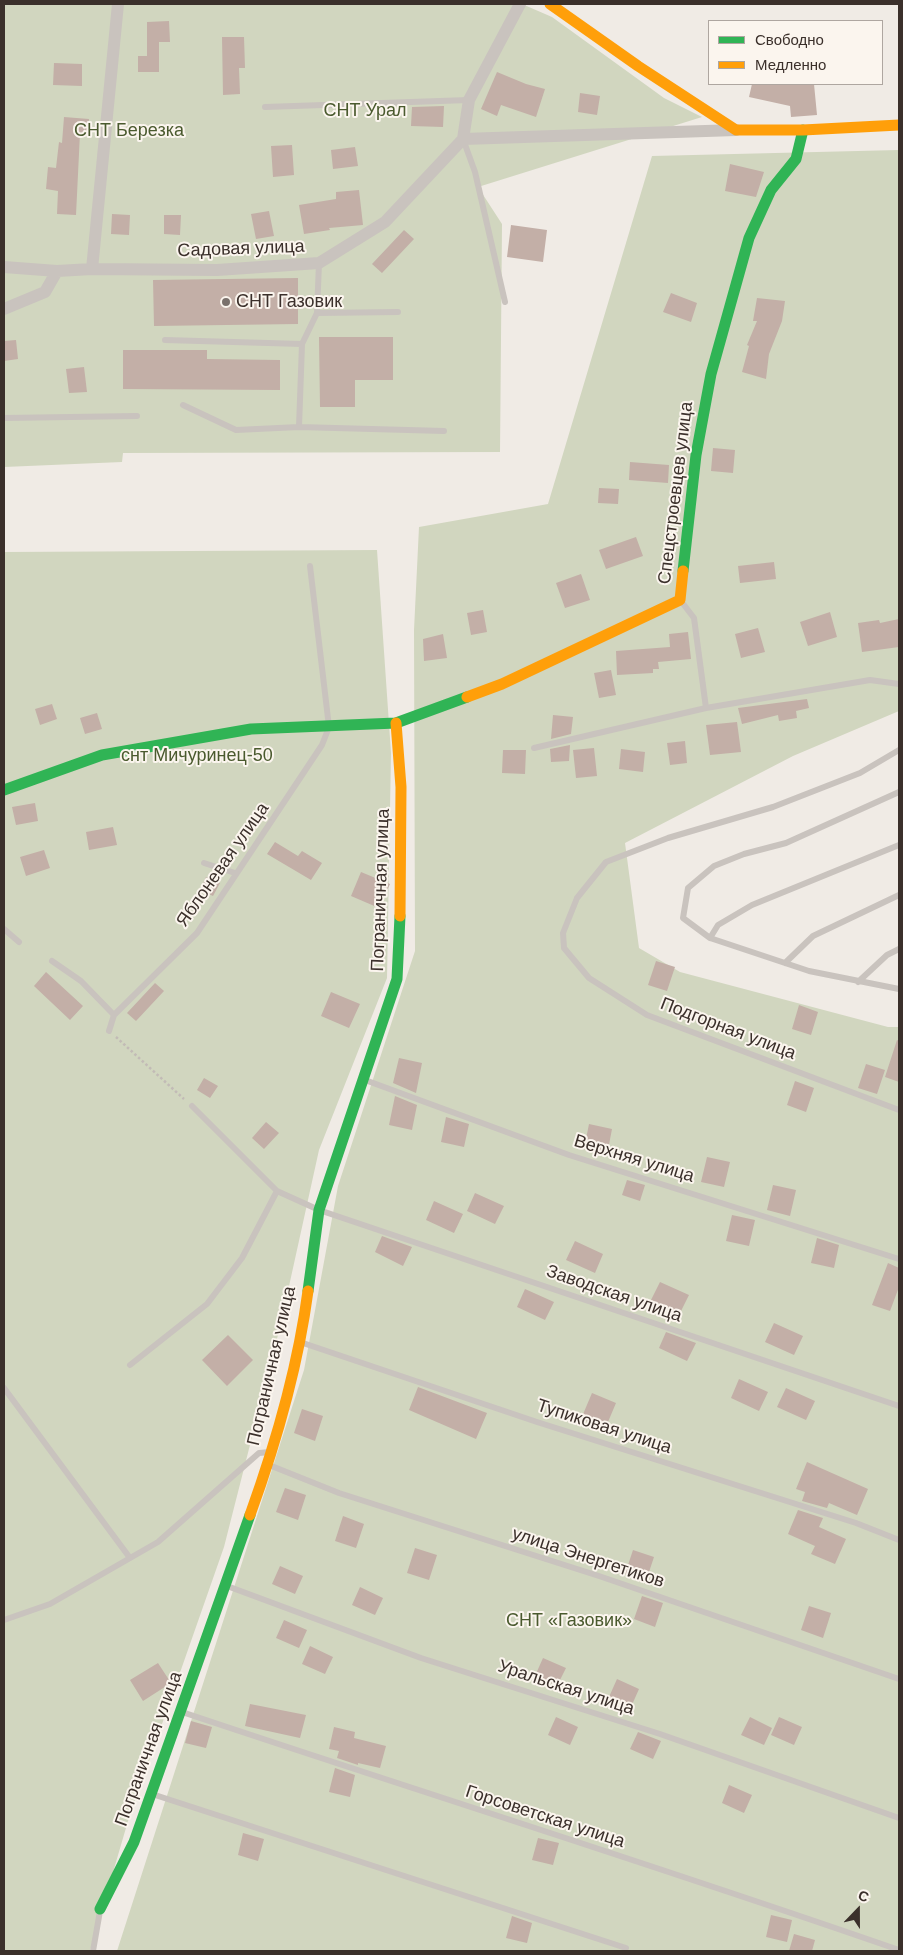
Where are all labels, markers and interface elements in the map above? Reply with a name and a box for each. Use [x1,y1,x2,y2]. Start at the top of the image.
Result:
legend [708,20,883,85]
text: Свободно [755,31,824,48]
text: Медленно [755,56,826,73]
park label: СНТ Урал [323,100,407,122]
park label: СНТ Березка [74,120,184,142]
street label: Садовая улица [177,236,305,262]
place label: СНТ Газовик [236,291,342,313]
marker: СНТ Газовик [220,296,232,308]
street label: Спецстроевцев улица [654,400,698,586]
park label: снт Мичуринец-50 [121,745,273,767]
street label: Яблоневая улица [172,799,274,931]
street label: Пограничная улица [367,808,395,972]
street label: Подгорная улица [657,993,799,1065]
street label: Верхняя улица [571,1130,697,1188]
street label: Заводская улица [543,1261,685,1327]
street label: Пограничная улица [243,1284,301,1448]
street label: Тупиковая улица [534,1395,674,1459]
street label: улица Энергетиков [509,1523,667,1593]
park label: СНТ «Газовик» [506,1610,632,1632]
street label: Уральская улица [495,1656,637,1720]
street label: Пограничная улица [111,1669,187,1829]
street label: Горсоветская улица [463,1781,627,1853]
north arrow [833,1885,883,1935]
text: С [856,1887,871,1905]

